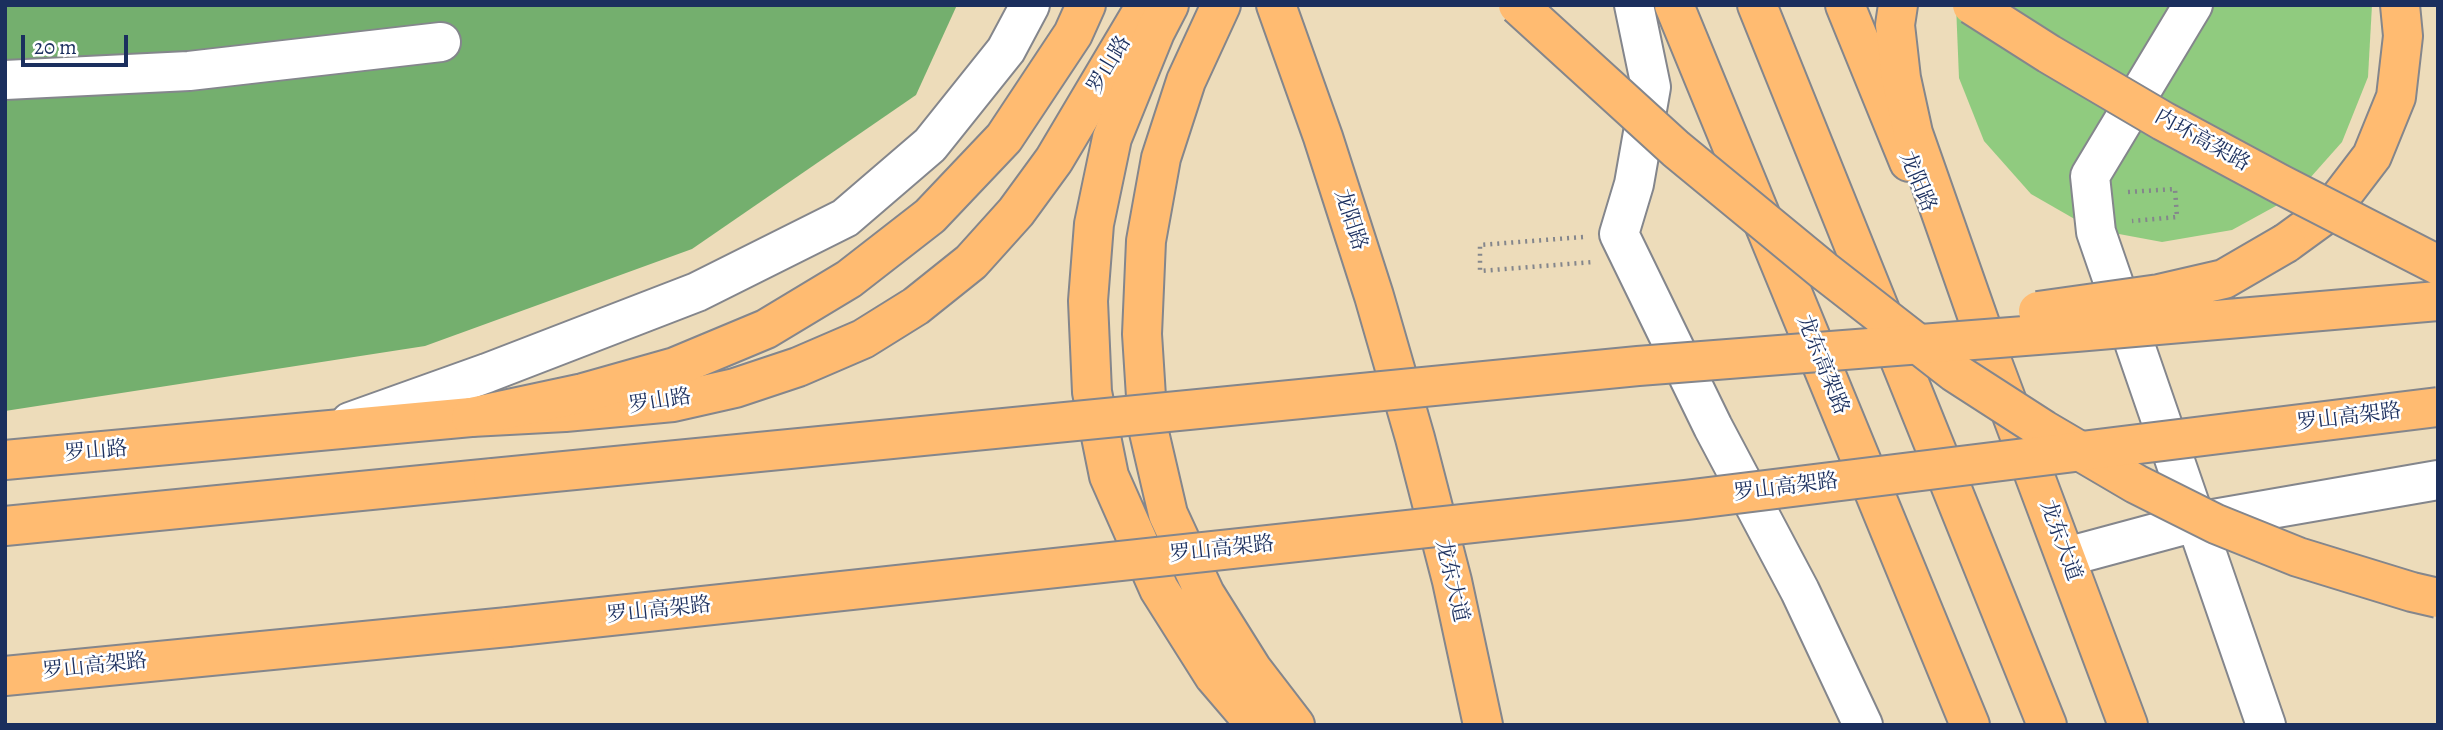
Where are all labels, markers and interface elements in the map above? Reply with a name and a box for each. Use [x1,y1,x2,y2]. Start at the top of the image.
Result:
scale bar [24,21,131,65]
street label: 罗山路 [1083,32,1137,98]
text: 20 m [34,33,77,61]
street label: 内环高架路 [2150,105,2254,177]
street label: 龙阳路 [1893,148,1941,216]
street label: 龙阳路 [1328,186,1372,254]
street label: 龙东高架路 [1791,312,1853,418]
street label: 罗山路 [627,385,693,419]
street label: 罗山高架路 [2295,399,2403,437]
street label: 罗山路 [64,437,128,467]
street label: 罗山高架路 [1732,469,1840,507]
street label: 龙东大道 [2034,497,2086,585]
street label: 罗山高架路 [1168,532,1276,568]
street label: 龙东大道 [1429,537,1473,625]
street label: 罗山高架路 [605,593,713,629]
street label: 罗山高架路 [41,649,149,685]

